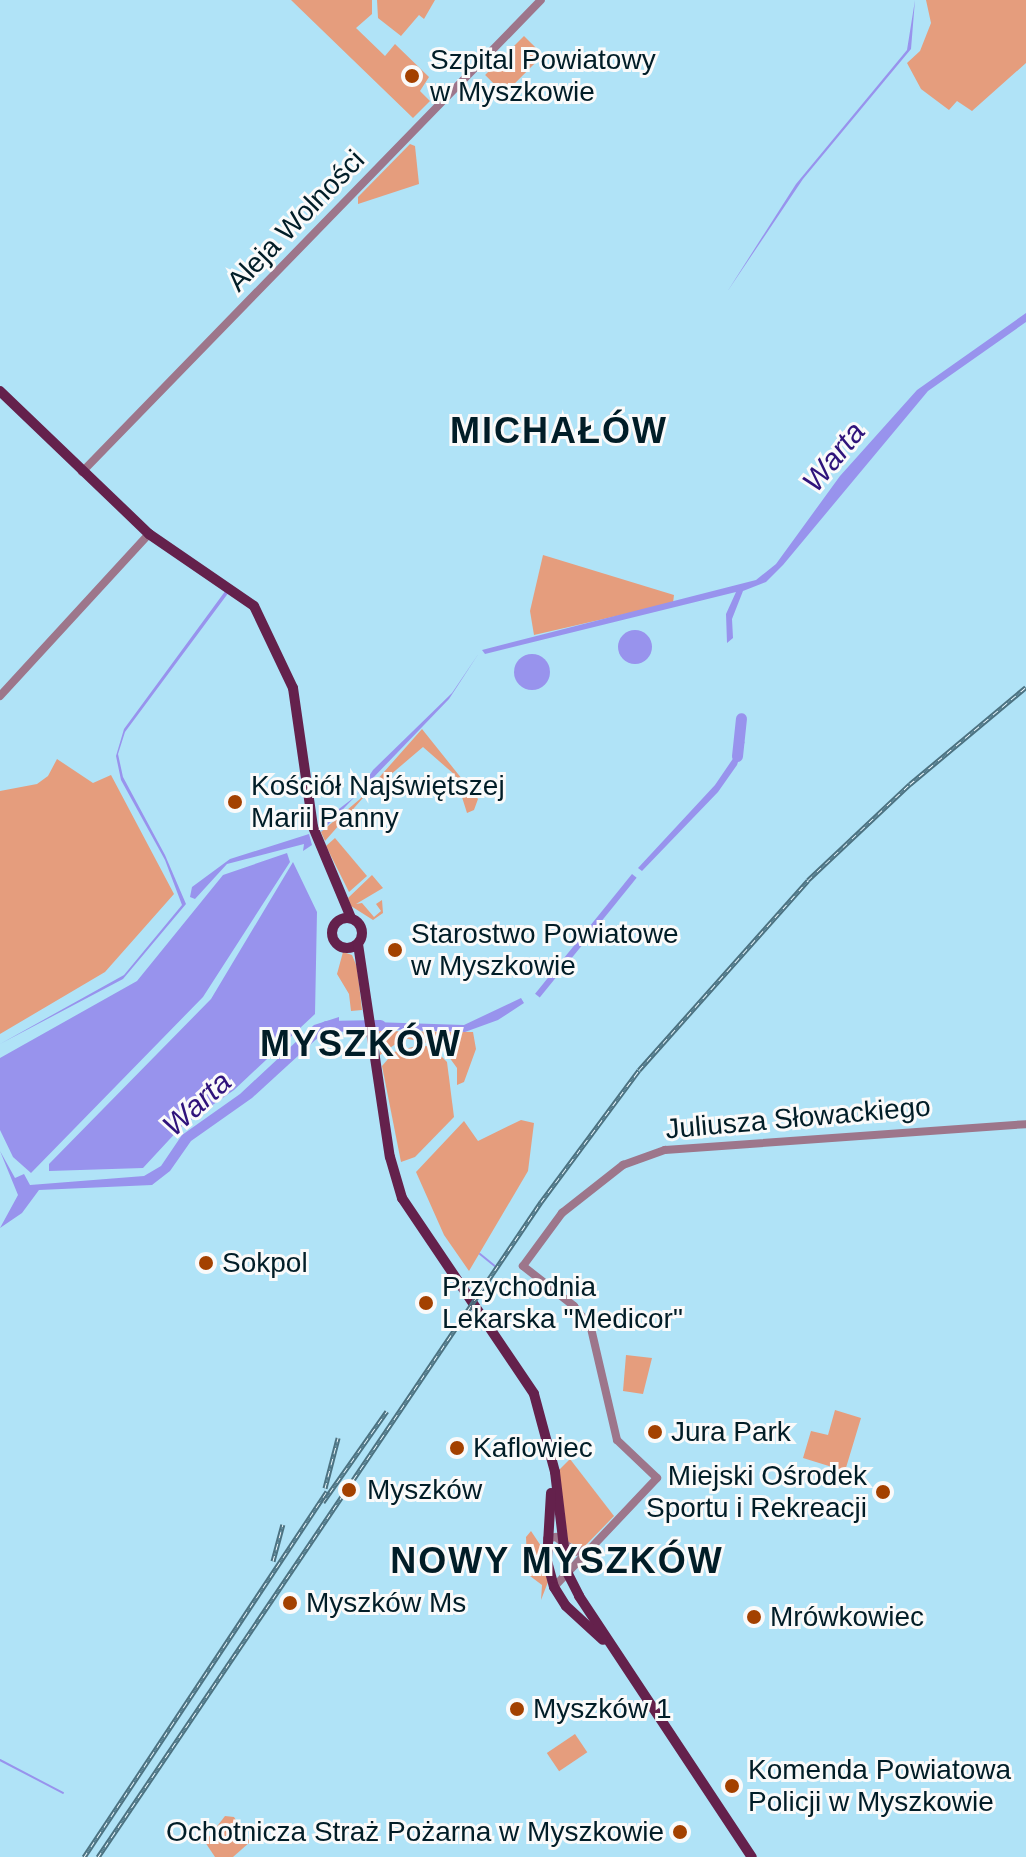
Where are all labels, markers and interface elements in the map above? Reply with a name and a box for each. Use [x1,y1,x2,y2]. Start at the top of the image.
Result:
place label: Szpital Powiatowy w Myszkowie [430,43,656,109]
marker: Szpital Powiatowy w Myszkowie [401,65,423,87]
street label: Aleja Wolności [220,143,372,299]
district label: MICHAŁÓW [450,409,668,453]
water label: Warta [795,415,873,499]
place label: Kościół Najświętszej Marii Panny [251,769,505,835]
marker: Kościół Najświętszej Marii Panny [226,793,244,811]
place label: Starostwo Powiatowe w Myszkowie [411,917,679,983]
marker: Starostwo Powiatowe w Myszkowie [386,941,404,959]
district label: MYSZKÓW [260,1022,462,1066]
water label: Warta [155,1064,239,1144]
street label: Juliusza Słowackiego [664,1090,932,1146]
place label: Sokpol [222,1246,308,1280]
marker: Sokpol [197,1254,215,1272]
place label: Przychodnia Lekarska "Medicor" [442,1270,683,1336]
marker: Przychodnia Lekarska "Medicor" [417,1294,435,1312]
place label: Jura Park [671,1415,791,1449]
marker: Jura Park [646,1423,664,1441]
place label: Kaflowiec [473,1431,593,1465]
marker: Kaflowiec [448,1439,466,1457]
place label: Miejski Ośrodek Sportu i Rekreacji [646,1459,867,1525]
place label: Myszków [367,1473,482,1507]
marker: Myszków [338,1479,360,1501]
marker: Miejski Ośrodek Sportu i Rekreacji [874,1483,892,1501]
district label: NOWY MYSZKÓW [390,1539,724,1583]
place label: Myszków Ms [306,1586,466,1620]
marker: Myszków Ms [281,1594,299,1612]
place label: Mrówkowiec [770,1600,924,1634]
marker: Mrówkowiec [745,1608,763,1626]
place label: Myszków 1 [533,1692,671,1726]
marker: Myszków 1 [508,1700,526,1718]
place label: Komenda Powiatowa Policji w Myszkowie [748,1753,1011,1819]
marker: Komenda Powiatowa Policji w Myszkowie [723,1777,741,1795]
place label: Ochotnicza Straż Pożarna w Myszkowie [166,1815,664,1849]
marker: Ochotnicza Straż Pożarna w Myszkowie [671,1823,689,1841]

